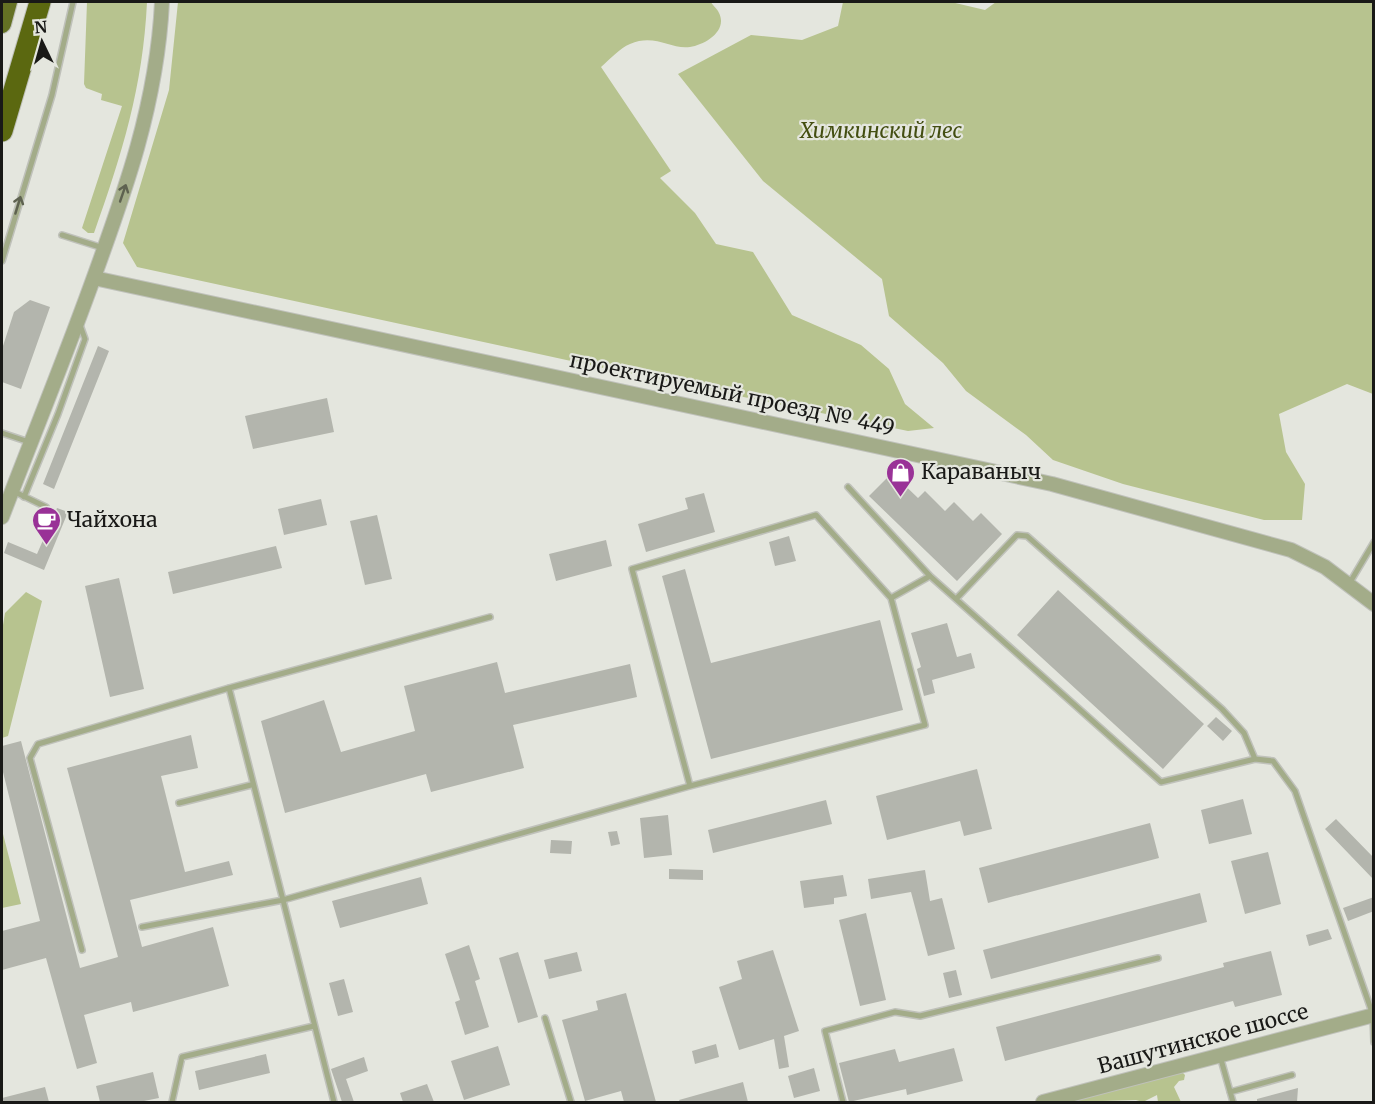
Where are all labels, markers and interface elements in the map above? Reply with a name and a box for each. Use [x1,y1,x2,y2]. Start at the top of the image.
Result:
north arrow [12,12,72,72]
text: N [34,17,48,38]
park label: Химкинский лес [799,117,962,144]
one-way arrow [119,184,130,203]
one-way arrow [13,196,24,215]
street label: проектируемый проезд № 449 [567,346,897,441]
shop icon: Караваныч [884,456,916,498]
place label: Караваныч [921,458,1041,485]
cafe icon: Чайхона [30,504,62,546]
place label: Чайхона [67,506,157,533]
street label: Вашутинское шоссе [1095,997,1311,1080]

